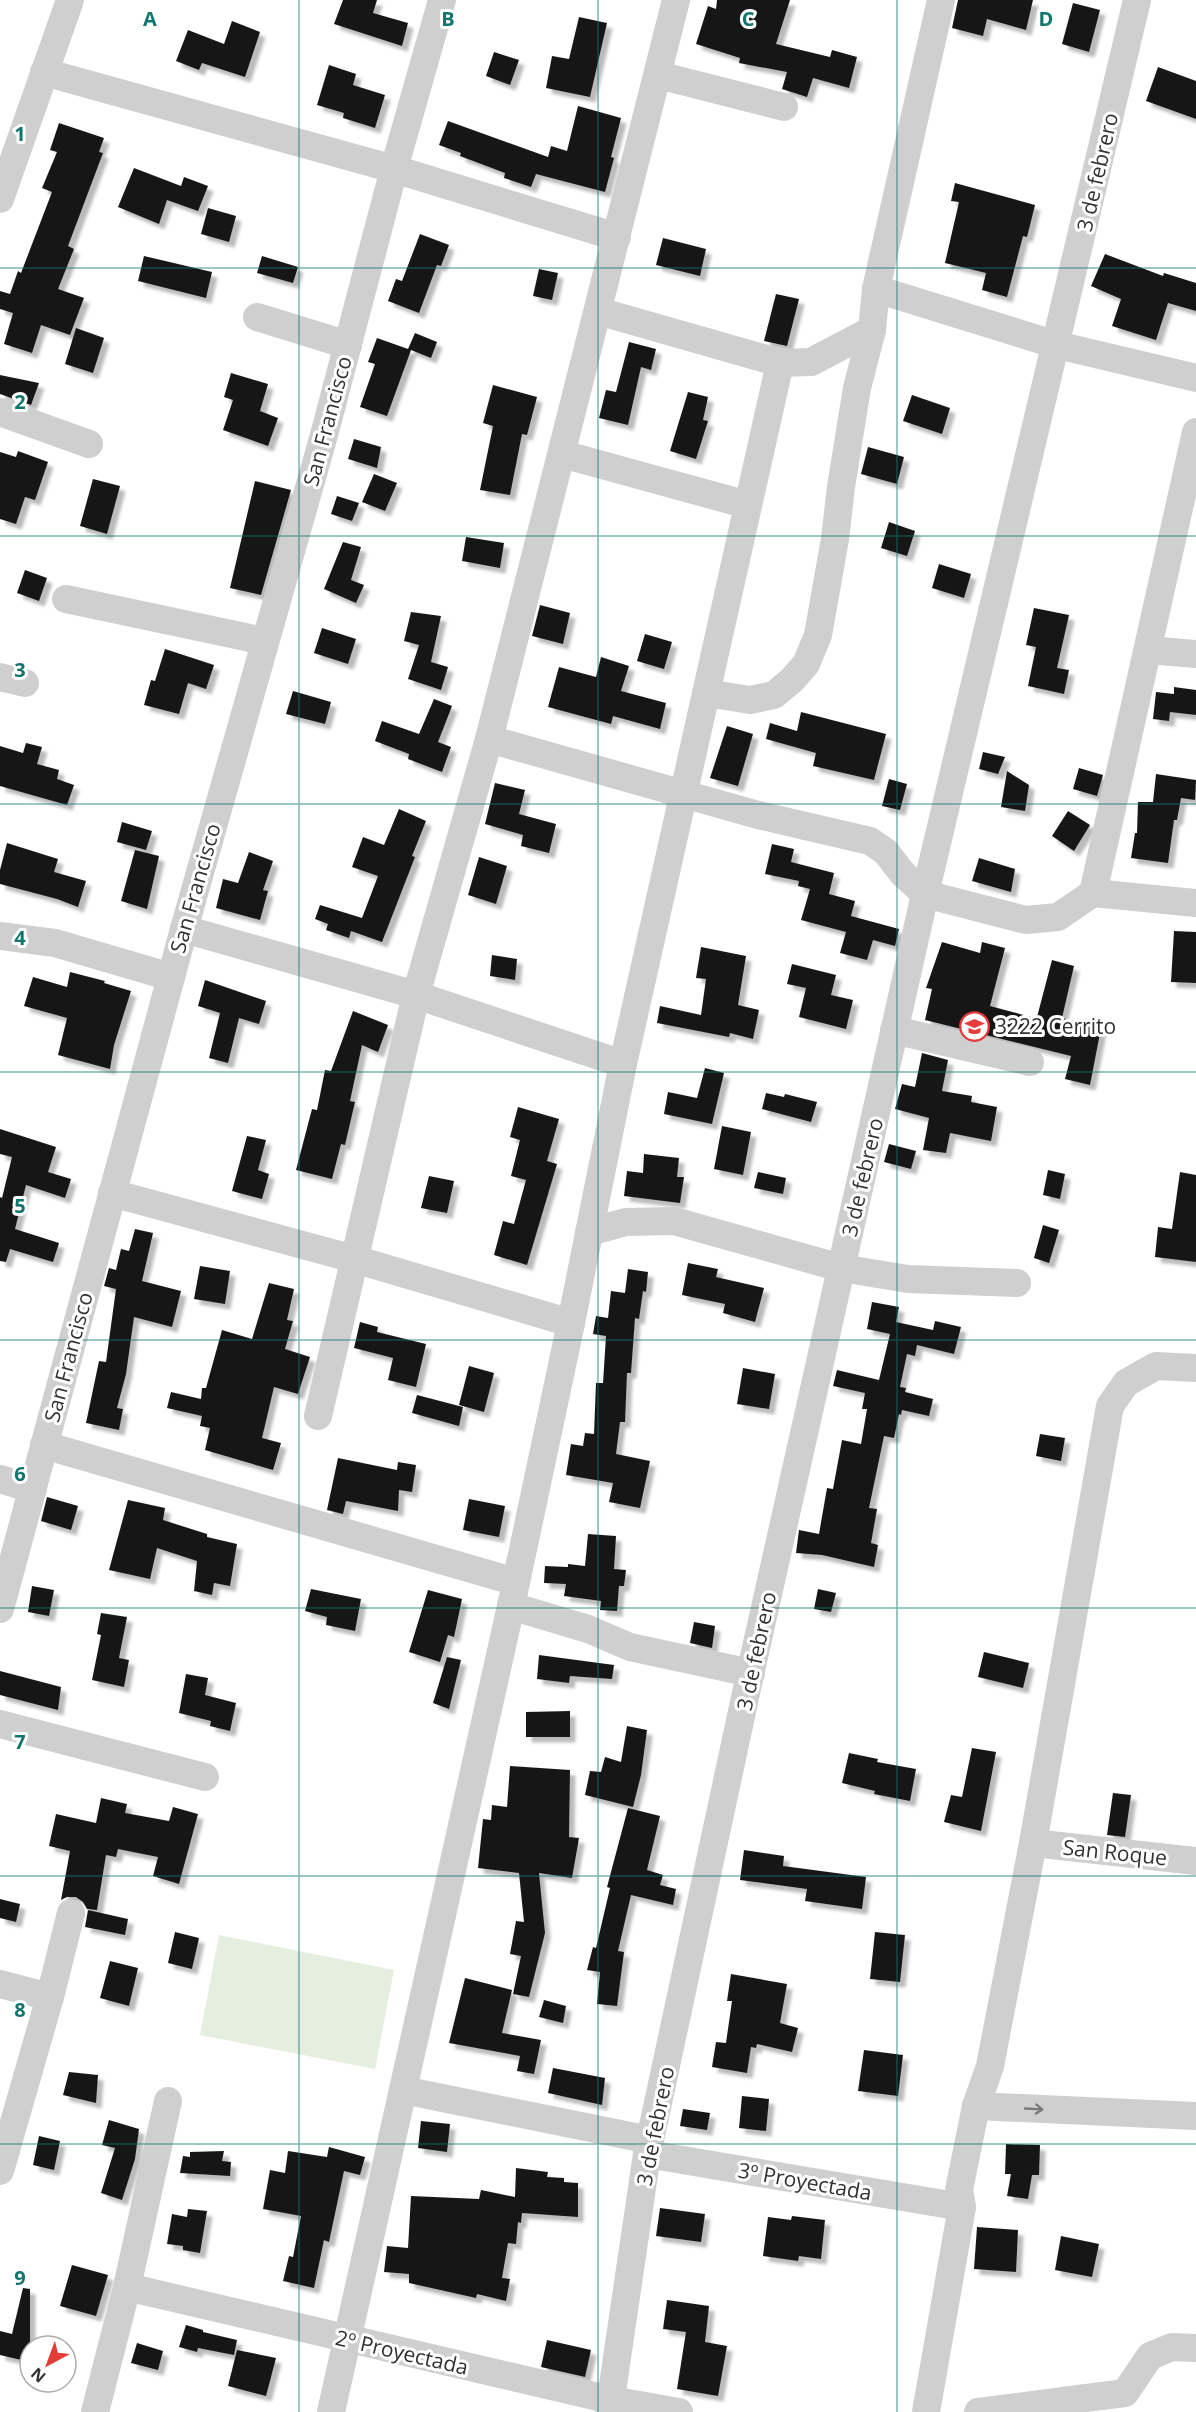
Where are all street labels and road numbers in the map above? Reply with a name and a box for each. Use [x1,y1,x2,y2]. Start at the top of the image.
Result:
street label: 3 de febrero [1070,110,1124,234]
street label: San Francisco [296,353,358,489]
street label: San Francisco [163,820,227,956]
street label: 3 de febrero [835,1115,889,1239]
street label: San Francisco [37,1289,99,1425]
street label: 3 de febrero [730,1589,782,1713]
street label: San Roque [1062,1833,1168,1871]
street label: 3 de febrero [630,2064,680,2188]
street label: 3º Proyectada [736,2155,874,2207]
street label: 2º Proyectada [333,2323,471,2381]

